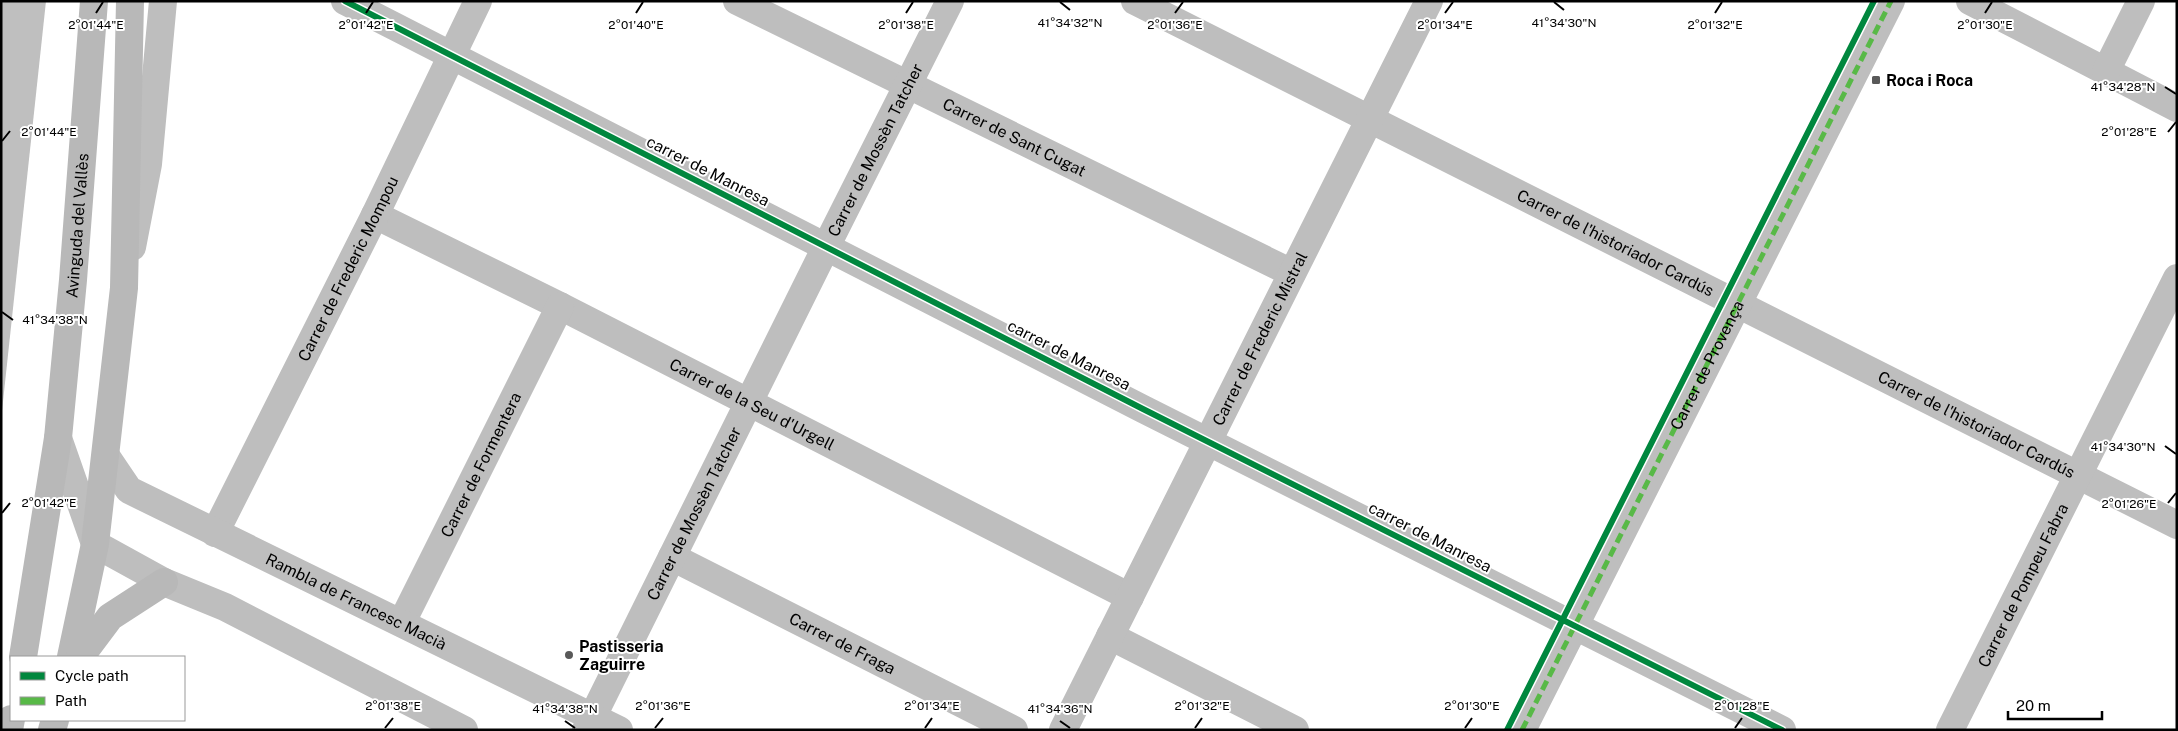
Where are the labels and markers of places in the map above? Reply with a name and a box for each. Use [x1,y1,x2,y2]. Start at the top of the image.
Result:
place label: Roca i Roca [1886,71,1973,90]
marker: Roca i Roca [1870,74,1882,86]
place label: Pastisseria Zaguirre [579,637,663,674]
marker: Pastisseria Zaguirre [563,649,575,661]

